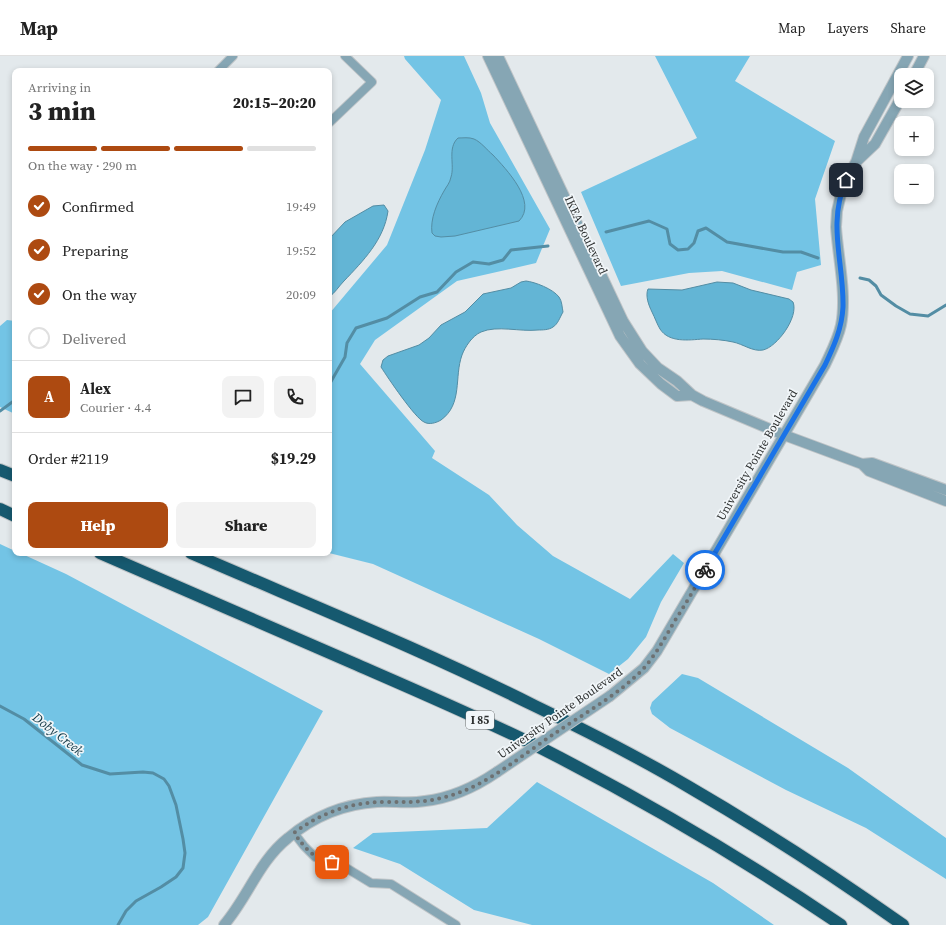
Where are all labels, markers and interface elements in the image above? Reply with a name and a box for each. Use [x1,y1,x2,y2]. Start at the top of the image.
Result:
text: Map [20,15,58,41]
text: Map [778,18,805,38]
text: Layers [827,18,869,38]
text: Share [891,18,926,38]
map controls [894,68,934,204]
button: layers [894,68,934,108]
text: Arriving in [28,79,91,96]
text: 20:15–20:20 [233,92,316,113]
text: 3 min [28,93,96,129]
button: + [894,116,934,156]
text: On the way · 290 m [28,157,137,174]
pin [829,163,863,197]
button: − [894,164,934,204]
icon: home [835,169,857,191]
street label: IKEA Boulevard [561,193,611,277]
icon: check [28,195,50,217]
text: Confirmed [62,196,134,217]
text: 19:49 [286,198,316,215]
icon: check [28,239,50,261]
text: Preparing [62,240,128,261]
text: 19:52 [286,242,316,259]
icon: check [28,283,50,305]
text: On the way [62,284,137,305]
text: 20:09 [286,286,316,303]
text: Delivered [62,328,126,349]
button: chat [222,376,264,418]
button: phone [274,376,316,418]
text: Alex [80,378,111,399]
text: A [44,386,54,407]
street label: University Pointe Boulevard [713,386,801,523]
text: Courier · 4.4 [80,399,151,416]
text: Order #2119 [28,448,109,469]
text: $19.29 [271,448,316,469]
button: Help [28,502,168,548]
button: Share [176,502,316,548]
courier [685,550,725,590]
icon: bike [694,559,716,581]
street label: University Pointe Boulevard [494,664,626,762]
water label: Doby Creek [28,708,88,760]
road number: I 85 [466,711,494,729]
pin [315,845,349,879]
icon: bag [321,851,343,873]

